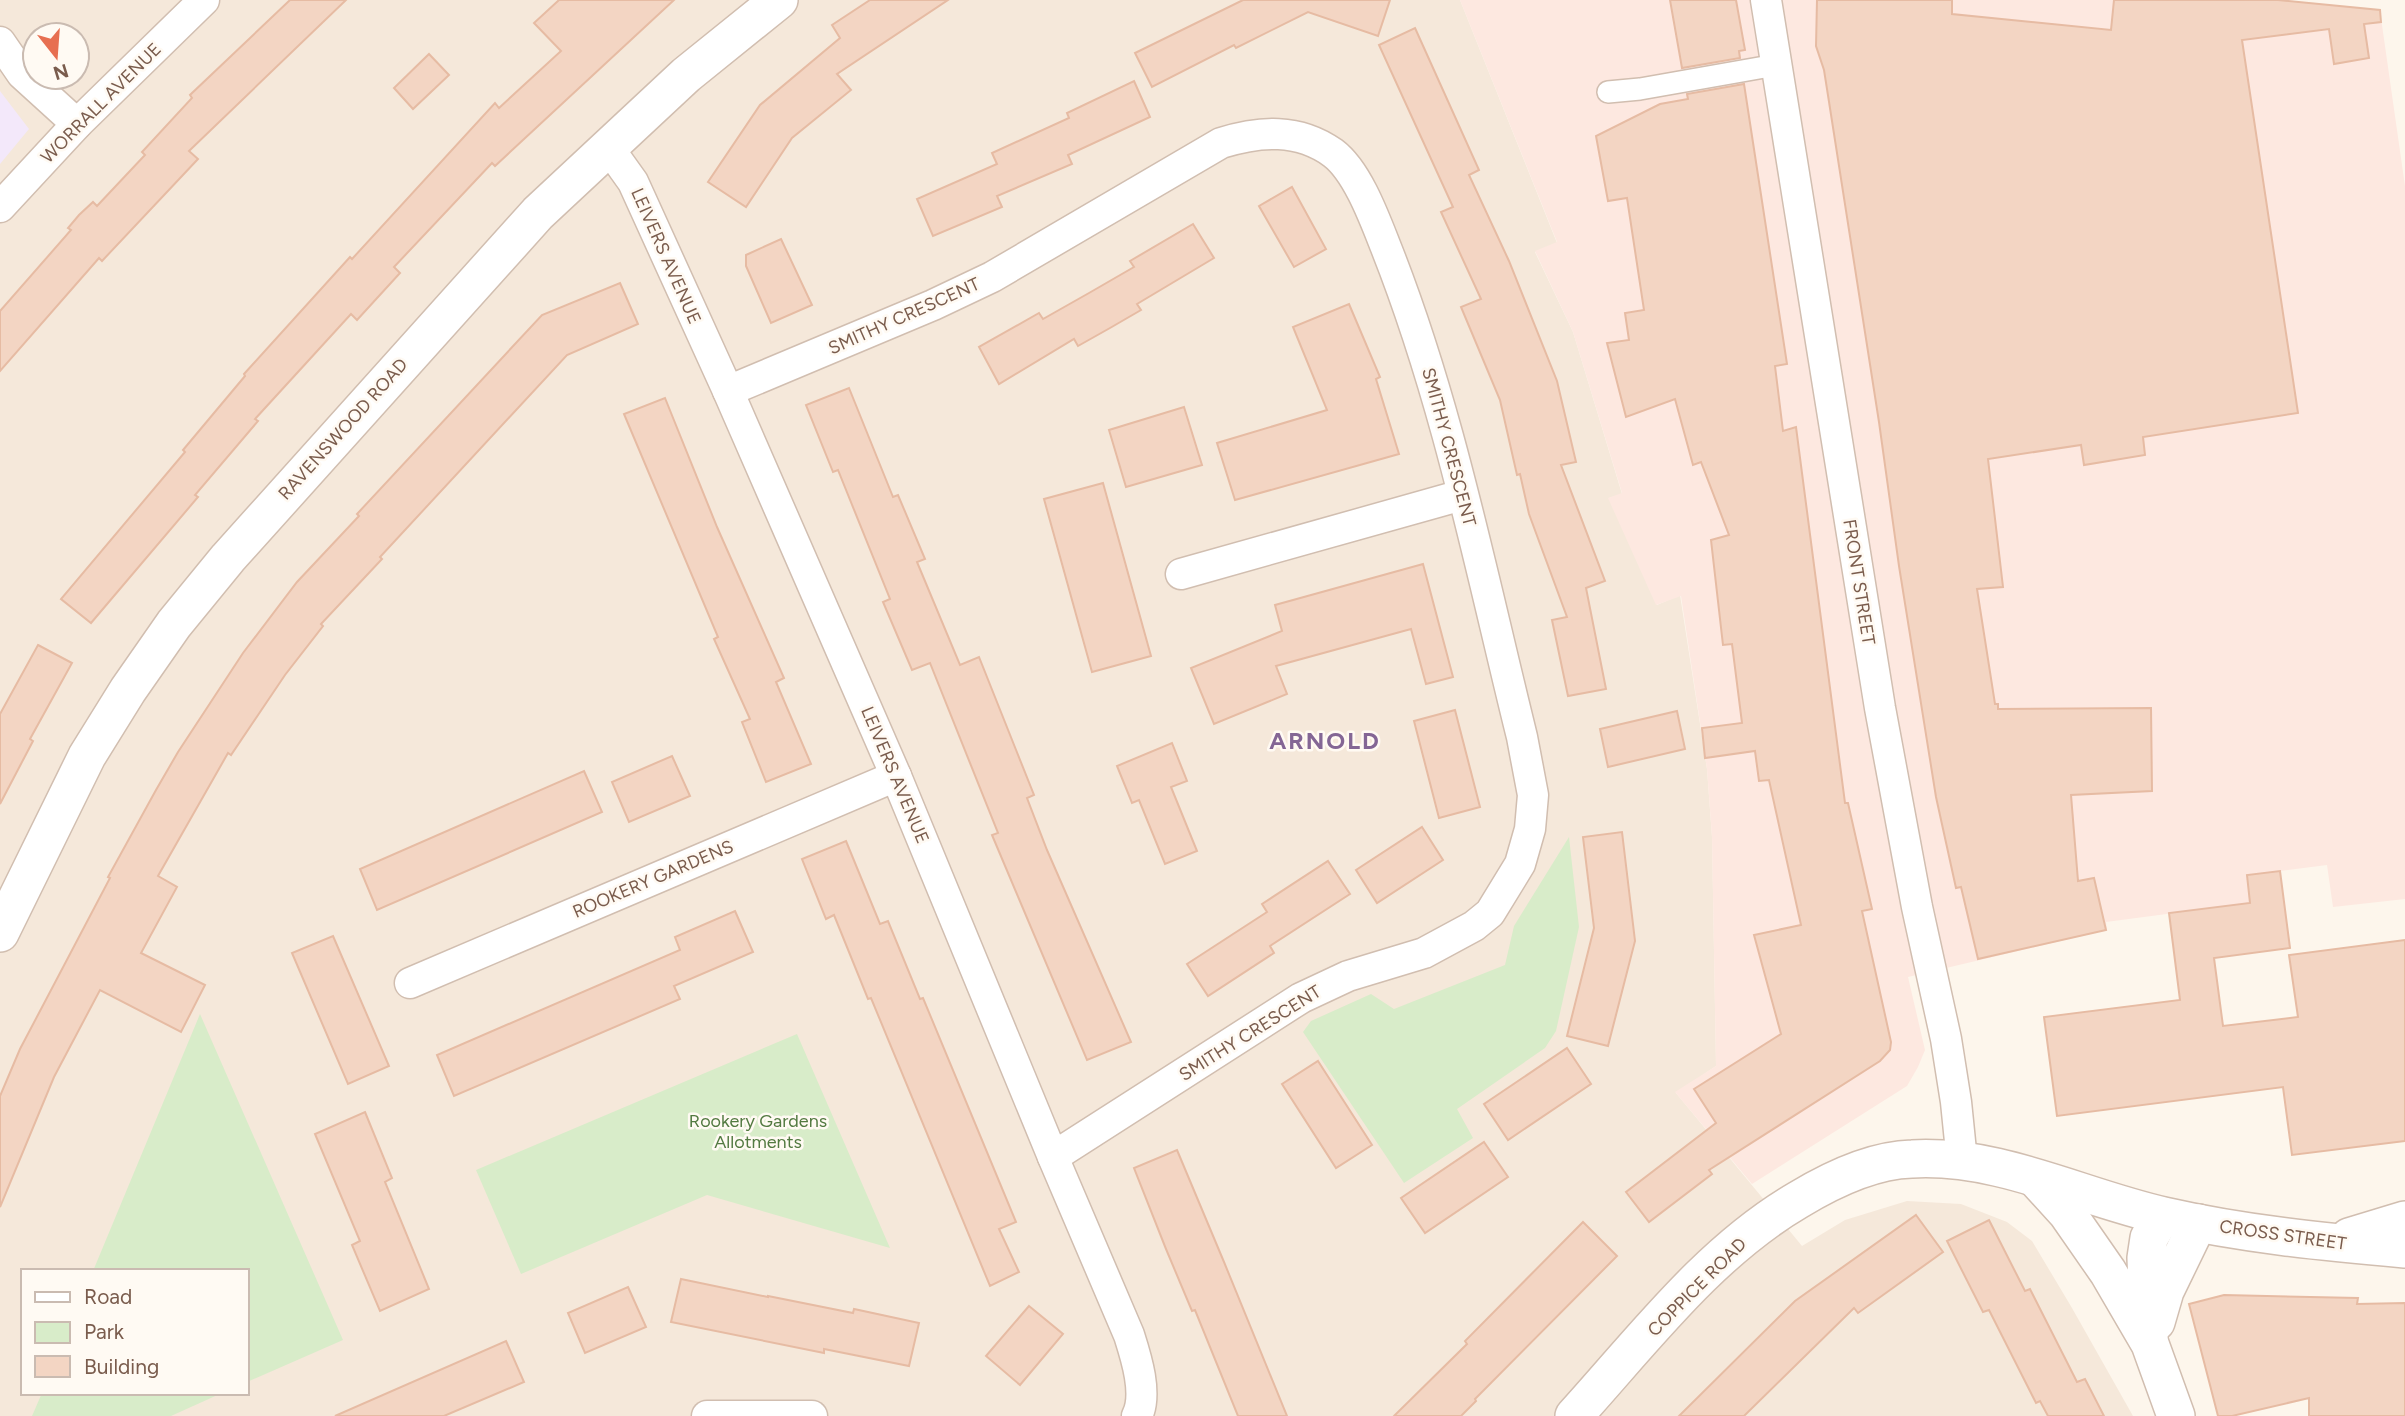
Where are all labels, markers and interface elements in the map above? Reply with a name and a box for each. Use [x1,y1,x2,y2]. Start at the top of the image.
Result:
north arrow [21,21,91,91]
street label: WORRALL AVENUE [36,38,166,168]
street label: LEIVERS AVENUE [626,185,706,327]
street label: SMITHY CRESCENT [825,273,983,359]
street label: RAVENSWOOD ROAD [274,354,412,504]
street label: SMITHY CRESCENT [1417,365,1481,529]
street label: FRONT STREET [1838,518,1880,646]
street label: LEIVERS AVENUE [856,703,934,847]
district label: ARNOLD [1269,726,1381,755]
street label: ROOKERY GARDENS [569,835,737,923]
street label: SMITHY CRESCENT [1175,980,1325,1086]
park label: Rookery Gardens Allotments [689,1110,827,1153]
street label: CROSS STREET [2218,1215,2348,1255]
street label: COPPICE ROAD [1643,1233,1751,1341]
legend [21,1269,248,1395]
text: Road [84,1284,132,1309]
text: Park [84,1319,125,1344]
text: Building [84,1354,159,1379]

